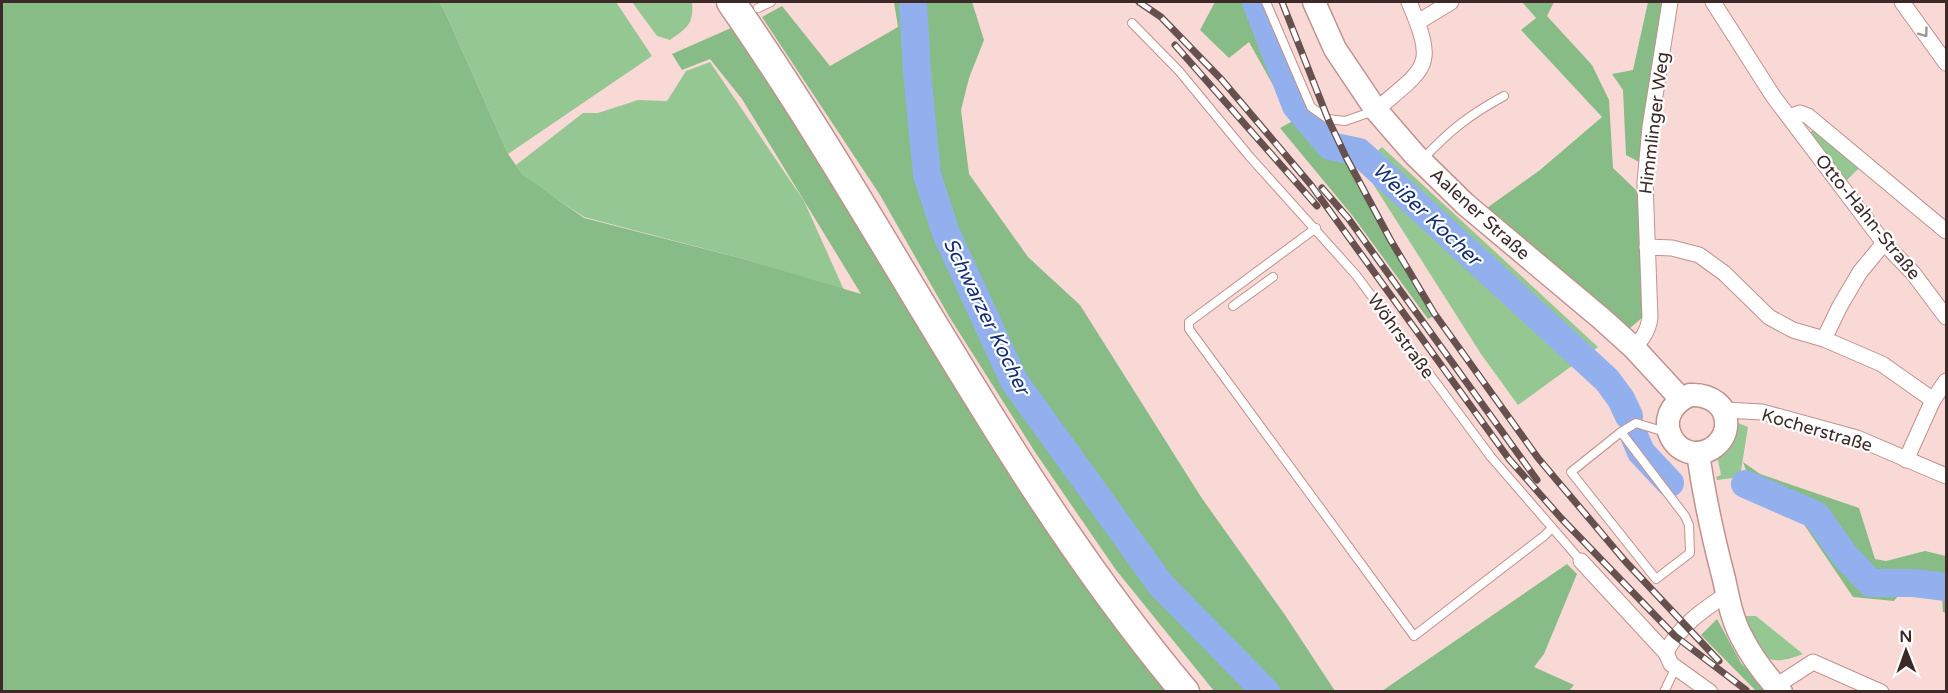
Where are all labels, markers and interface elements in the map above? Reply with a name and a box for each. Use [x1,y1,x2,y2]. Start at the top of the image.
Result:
one-way arrow [1917,26,1928,37]
street label: Himmlinger Weg [1634,51,1674,195]
street label: Otto-Hahn-Straße [1811,150,1925,284]
water label: Weißer Kocher [1367,158,1487,273]
street label: Aalener Straße [1426,163,1534,265]
water label: Schwarzer Kocher [938,234,1035,401]
street label: Wöhrstraße [1363,289,1439,383]
street label: Kocherstraße [1759,404,1875,456]
north arrow [1876,621,1936,681]
text: N [1899,627,1912,647]

